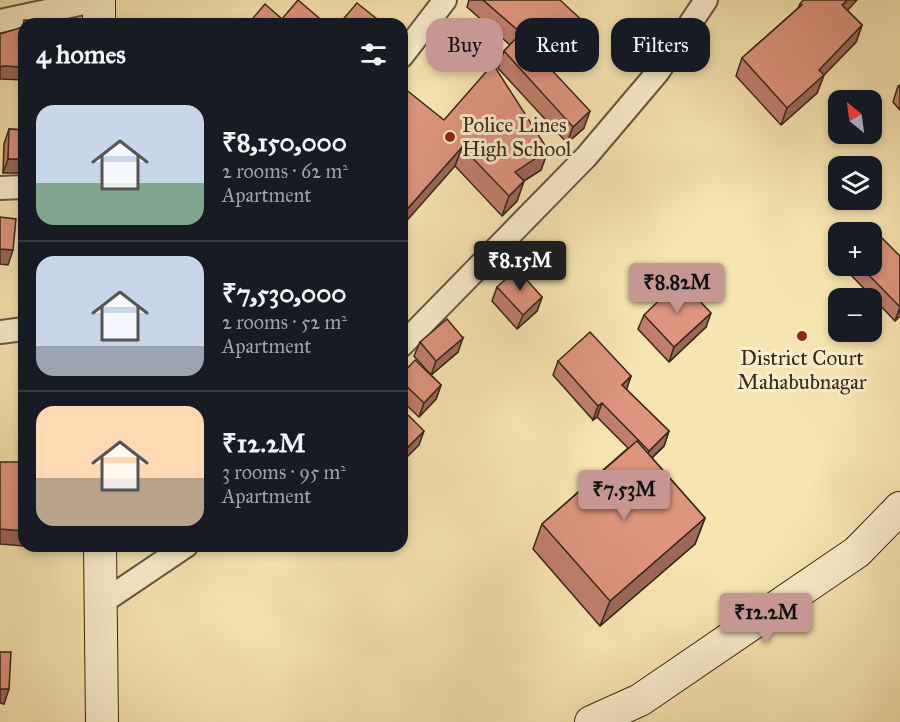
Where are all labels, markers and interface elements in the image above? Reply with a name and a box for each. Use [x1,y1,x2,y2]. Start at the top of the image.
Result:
chip: Buy [426,18,503,72]
chip: Rent [515,18,599,72]
chip: Filters [611,18,710,72]
text: 4 homes [36,38,126,70]
icon: filters [357,38,390,71]
north arrow [828,90,882,144]
map controls [828,90,882,342]
place label: Police Lines High School [462,112,572,162]
text: ₹8,150,000 [222,126,347,158]
icon: home [84,129,156,201]
marker: Police Lines High School [443,130,457,144]
button: layers [828,156,882,210]
text: 2 rooms · 62 m² [222,159,348,183]
text: Apartment [222,183,311,207]
button: + [828,222,882,276]
pin: ₹8.15M [471,241,569,292]
text: ₹8.15M [488,248,552,272]
pin: ₹8.82M [628,263,726,314]
text: ₹8.82M [643,270,711,294]
text: ₹7,530,000 [222,277,346,309]
icon: home [84,280,156,352]
button: − [828,288,882,342]
text: 2 rooms · 52 m² [222,310,347,334]
marker: District Court Mahabubnagar [795,329,809,343]
text: Apartment [222,334,311,358]
place label: District Court Mahabubnagar [737,345,867,395]
text: ₹12.2M [222,427,306,459]
icon: home [84,430,156,502]
text: 3 rooms · 95 m² [222,460,346,484]
pin: ₹7.53M [575,470,673,521]
text: ₹7.53M [592,477,656,501]
text: Apartment [222,484,311,508]
pin: ₹12.2M [717,593,815,644]
text: ₹12.2M [734,600,798,624]

